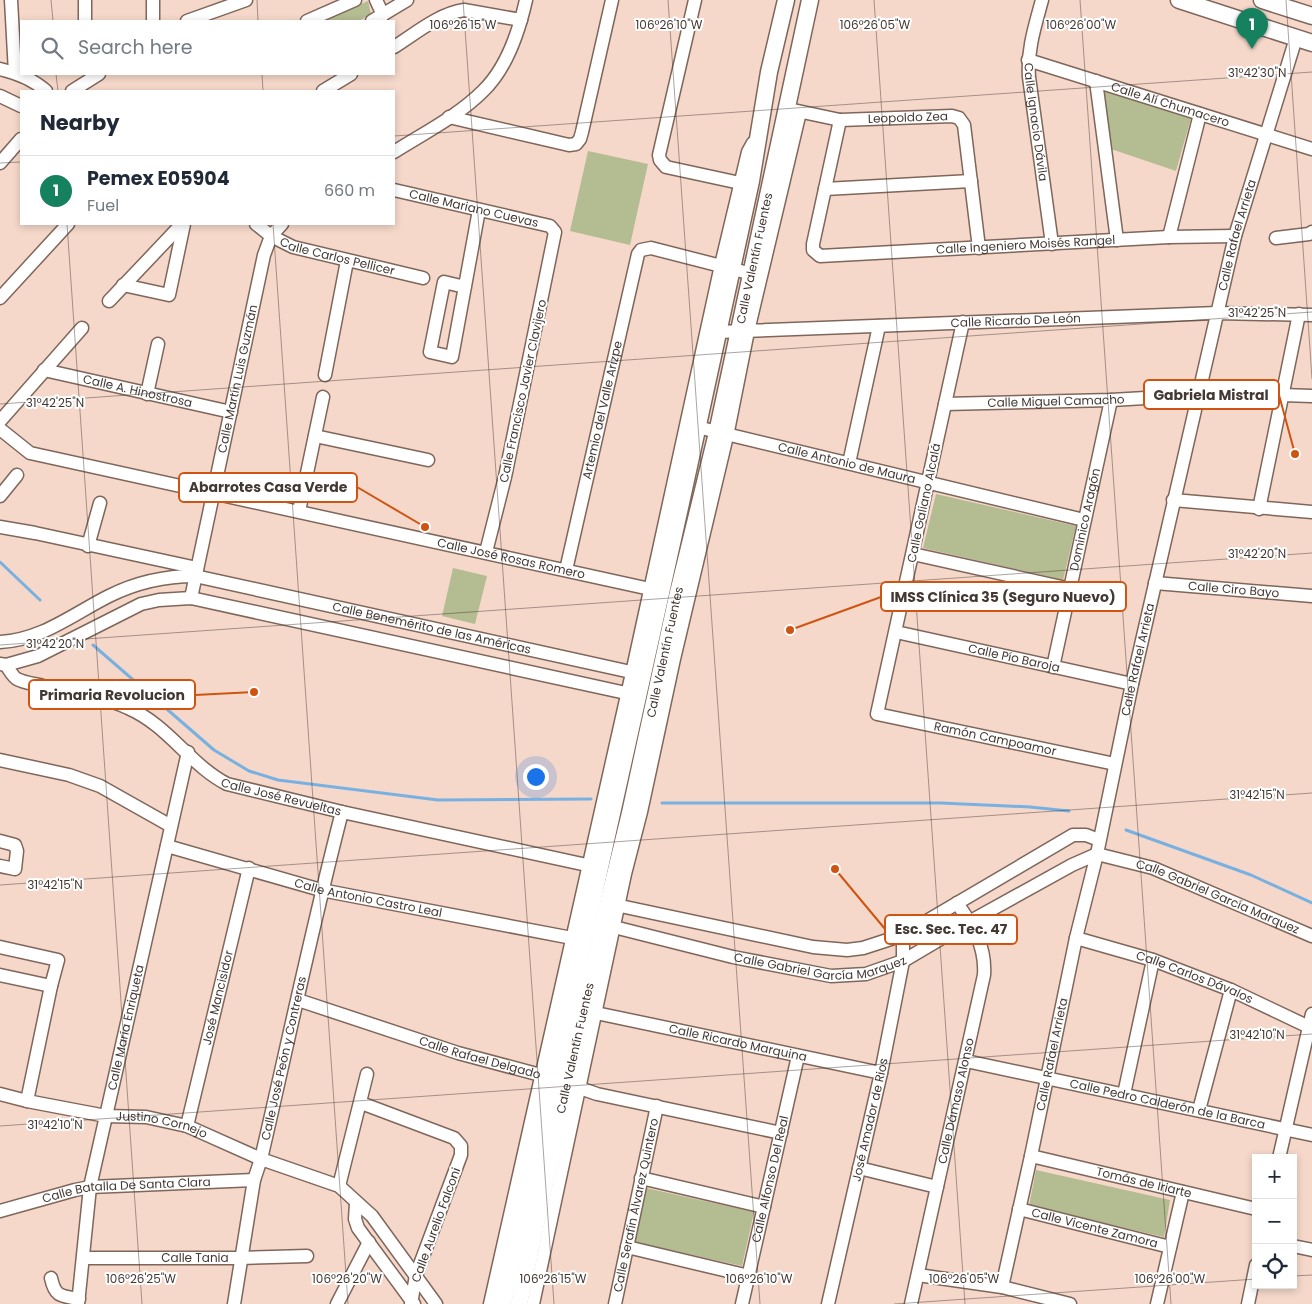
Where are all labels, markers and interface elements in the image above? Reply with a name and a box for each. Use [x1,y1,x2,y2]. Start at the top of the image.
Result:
pin: 1 [1236,8,1268,49]
text: 106°26'15"W [430,16,497,33]
text: 106°26'10"W [636,16,703,33]
text: 106°26'05"W [840,16,911,33]
text: 106°26'00"W [1046,16,1117,33]
search box [20,20,395,75]
icon: search [38,34,66,62]
text: Search here [78,34,192,61]
street label: Calle Ignacio Dávila [1021,63,1052,182]
text: 31°42'30"N [1228,64,1286,81]
street label: Calle Alí Chumacero [1109,78,1232,131]
street label: Leopoldo Zea [868,107,948,127]
text: Nearby [40,108,120,137]
text: Pemex E05904 [87,165,230,192]
street label: Calle Rafael Arrieta [1214,177,1260,293]
text: 1 [53,179,59,202]
text: 660 m [324,179,375,202]
street label: Calle Mariano Cuevas [408,185,540,231]
street label: Calle Valentín Fuentes [732,191,776,325]
text: Fuel [87,194,119,217]
street label: Calle Ingeniero Moisés Rangel [935,231,1116,258]
street label: Calle Carlos Pellicer [277,233,397,279]
street label: Calle Francisco Javier Clavijero [495,297,550,484]
street label: Calle Martín Luis Guzmán [213,303,261,454]
text: 31°42'25"N [1228,304,1286,321]
street label: Calle Ricardo De León [950,309,1081,331]
street label: Artemio del Valle Arizpe [578,339,626,481]
street label: Calle A. Hinostrosa [81,370,194,411]
callout: Gabriela Mistral [1144,380,1279,409]
text: Gabriela Mistral [1153,385,1269,405]
street label: Calle Miguel Camacho [987,390,1125,411]
text: 31°42'25"N [26,394,84,411]
street label: Calle Antonio de Maura [776,438,917,487]
street label: Calle Galiano Alcalá [903,442,944,564]
street label: Dominico Aragón [1065,466,1104,572]
callout: Abarrotes Casa Verde [179,473,357,502]
text: Abarrotes Casa Verde [189,477,348,497]
street label: Calle José Rosas Romero [436,534,587,583]
text: 31°42'20"N [1228,545,1286,562]
street label: Calle Ciro Bayo [1187,577,1280,601]
callout: IMSS Clínica 35 (Seguro Nuevo) [881,582,1126,611]
street label: Calle Valentín Fuentes [642,585,687,719]
text: IMSS Clínica 35 (Seguro Nuevo) [890,587,1116,607]
street label: Calle Benemérito de las Américas [331,598,533,658]
street label: Calle Rafael Arrieta [1117,601,1158,717]
text: 31°42'20"N [26,635,84,652]
street label: Calle Pío Baroja [967,639,1062,676]
callout: Primaria Revolucion [29,680,195,709]
text: Primaria Revolucion [39,685,185,705]
street label: Ramón Campoamor [932,717,1058,760]
your location [523,764,549,790]
street label: Calle José Revueltas [218,773,343,820]
text: 31°42'15"N [1229,786,1285,803]
street label: Calle Gabriel García Marquez [1134,855,1302,938]
street label: Calle Antonio Castro Leal [292,874,444,921]
text: 31°42'15"N [27,876,83,893]
callout: Esc. Sec. Tec. 47 [885,915,1017,944]
text: Esc. Sec. Tec. 47 [895,919,1008,939]
street label: Calle Carlos Dávalos [1134,947,1256,1007]
street label: José Mancisidor [198,948,237,1047]
text: Calle Gabriel García Marquez [733,948,910,984]
street label: Calle Gabriel García Marquez [732,950,908,964]
street label: Calle María Enriqueta [103,963,148,1092]
street label: Calle José Peón y Contreras [257,974,310,1142]
street label: Calle Valentín Fuentes [552,981,598,1115]
street label: Calle Rafael Arrieta [1032,996,1071,1112]
street label: Calle Ricardo Marquina [667,1020,809,1065]
text: 31°42'10"N [1229,1026,1285,1043]
street label: Calle Rafael Delgado [417,1032,543,1083]
street label: Calle Dámaso Alonso [933,1036,978,1165]
street label: José Amador de Rios [847,1056,892,1183]
street label: Calle Pedro Calderón de la Barca [1068,1074,1267,1133]
street label: Justino Cornejo [116,1107,211,1142]
street label: Calle Alfonso Del Real [747,1114,792,1244]
text: 31°42'10"N [27,1116,83,1133]
street label: Calle Serafín Álvarez Quintero [609,1116,662,1294]
map controls [1252,1154,1297,1289]
button: + [1252,1154,1297,1199]
street label: Tomás de Iriarte [1094,1163,1194,1202]
street label: Calle Aurelio Falconi [407,1165,464,1285]
street label: Calle Batalla De Santa Clara [40,1173,211,1207]
button: − [1252,1199,1297,1244]
street label: Calle Vicente Zamora [1030,1203,1160,1252]
button: locate [1252,1244,1297,1289]
street label: Calle Tania [161,1249,229,1266]
text: 106°26'25"W [106,1270,176,1287]
text: 106°26'20"W [312,1270,382,1287]
text: 106°26'15"W [520,1270,587,1287]
text: 106°26'10"W [726,1270,793,1287]
text: 106°26'05"W [929,1270,1000,1287]
text: 106°26'00"W [1135,1270,1206,1287]

